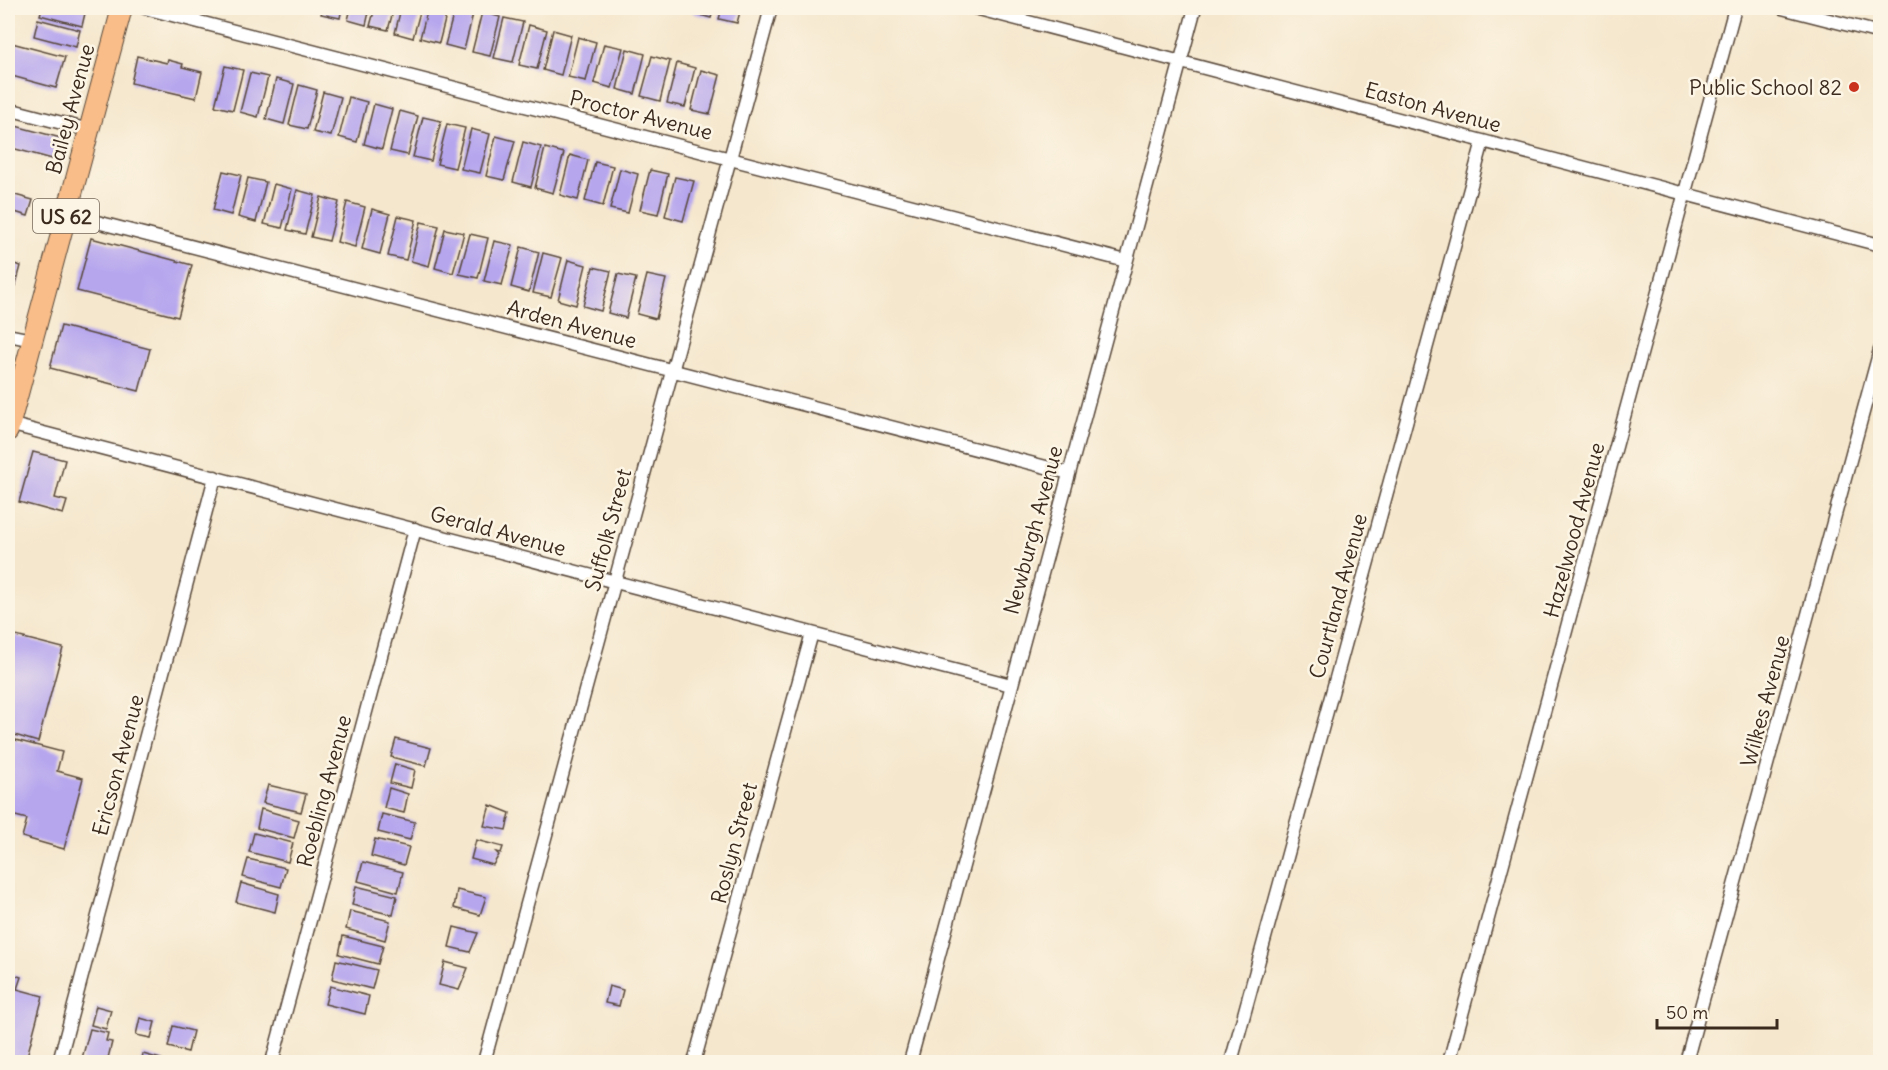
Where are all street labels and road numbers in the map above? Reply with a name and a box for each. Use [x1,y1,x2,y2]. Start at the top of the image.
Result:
street label: Bailey Avenue [40,41,100,177]
street label: Easton Avenue [1362,76,1504,138]
street label: Proctor Avenue [567,84,715,146]
road number: US 62 [33,199,99,233]
street label: Arden Avenue [504,294,640,354]
street label: Hazelwood Avenue [1538,439,1610,621]
street label: Newburgh Avenue [997,443,1069,617]
street label: Suffolk Street [579,466,637,594]
street label: Gerald Avenue [427,500,569,562]
street label: Courtland Avenue [1303,510,1373,682]
street label: Wilkes Avenue [1734,632,1796,770]
street label: Ericson Avenue [86,691,150,839]
street label: Roebling Avenue [291,712,357,870]
street label: Roslyn Street [705,779,763,907]

